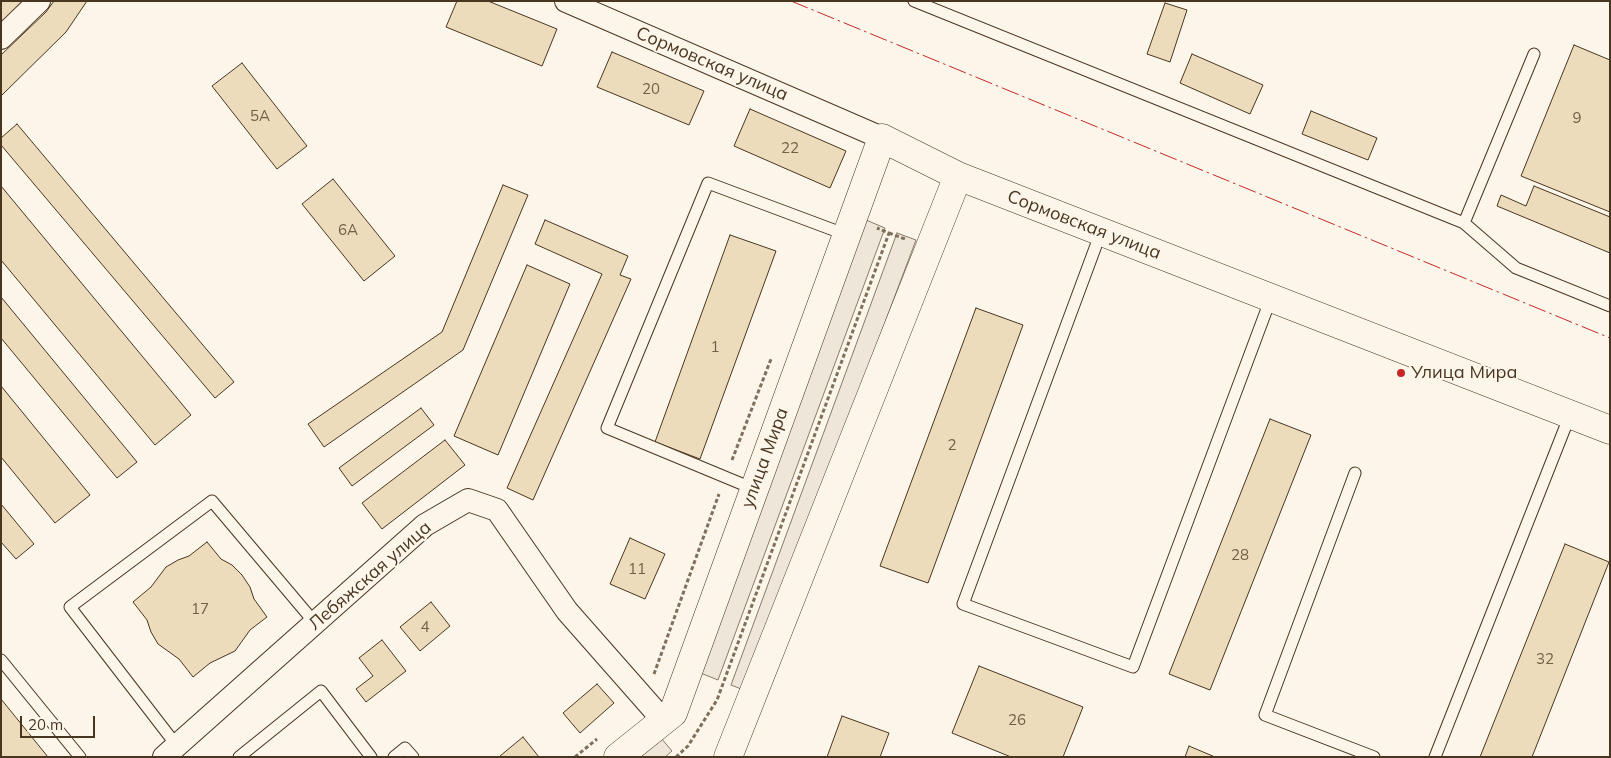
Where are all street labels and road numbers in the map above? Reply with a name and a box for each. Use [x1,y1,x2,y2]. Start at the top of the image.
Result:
street label: Сормовская улица [633,22,791,106]
street label: Сормовская улица [1004,186,1164,264]
street label: улица Мира [737,405,793,511]
street label: Лебяжская улица [304,517,436,635]

